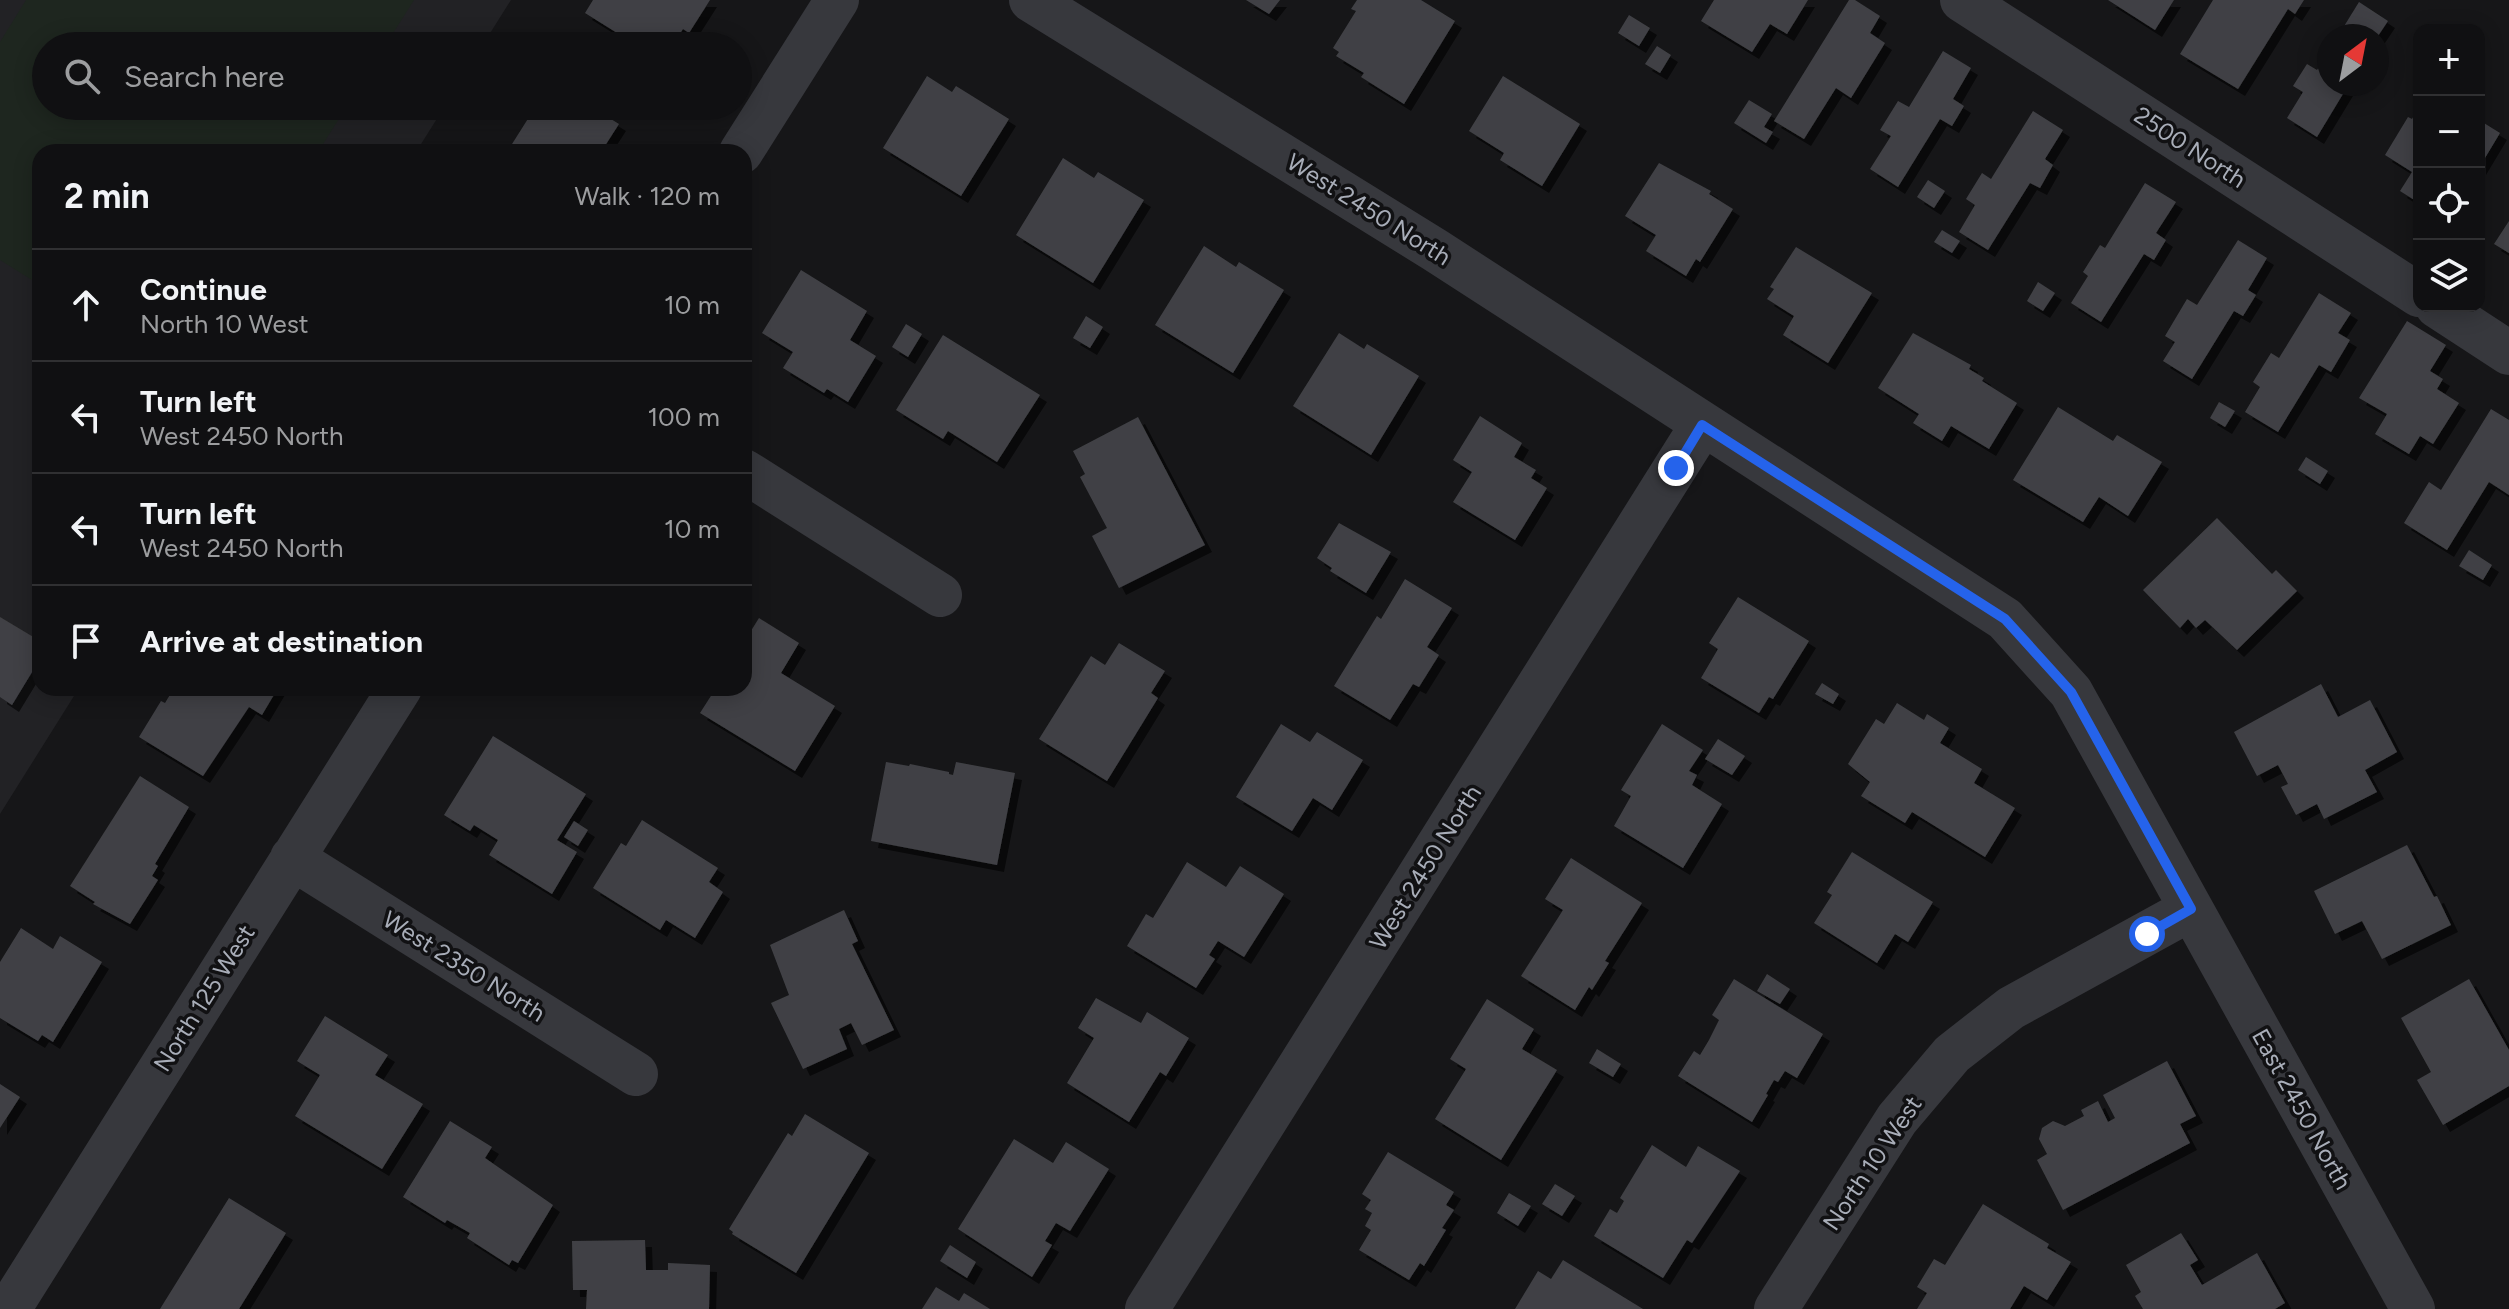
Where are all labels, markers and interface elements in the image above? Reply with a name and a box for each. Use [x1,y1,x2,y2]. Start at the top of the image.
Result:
north arrow [2317,24,2389,96]
map controls [2413,24,2485,312]
button: + [2413,24,2485,96]
search box [32,32,752,120]
icon: search [60,54,104,98]
text: Search here [124,58,284,95]
button: − [2413,96,2485,168]
street label: 2500 North [2129,100,2251,194]
street label: West 2450 North [1282,147,1456,271]
button: locate [2413,168,2485,240]
text: 2 min [64,176,150,217]
text: Walk · 120 m [575,180,720,212]
button: layers [2413,240,2485,312]
text: Continue [140,271,267,308]
icon: ahead [64,283,108,327]
text: 10 m [664,289,720,321]
text: North 10 West [140,308,309,340]
text: Turn left [140,383,257,420]
icon: left [64,395,108,439]
text: 100 m [647,401,720,433]
text: West 2450 North [140,420,344,452]
route end [1658,450,1694,486]
text: Turn left [140,495,257,532]
icon: left [64,507,108,551]
text: 10 m [664,513,720,545]
text: West 2450 North [140,532,344,564]
icon: arrive [64,619,108,663]
text: Arrive at destination [140,623,423,660]
street label: West 2450 North [1363,780,1487,954]
street label: West 2350 North [377,904,551,1028]
route start [2129,916,2165,952]
street label: North 125 West [147,919,261,1077]
street label: East 2450 North [2246,1024,2358,1194]
street label: North 10 West [1816,1090,1928,1236]

